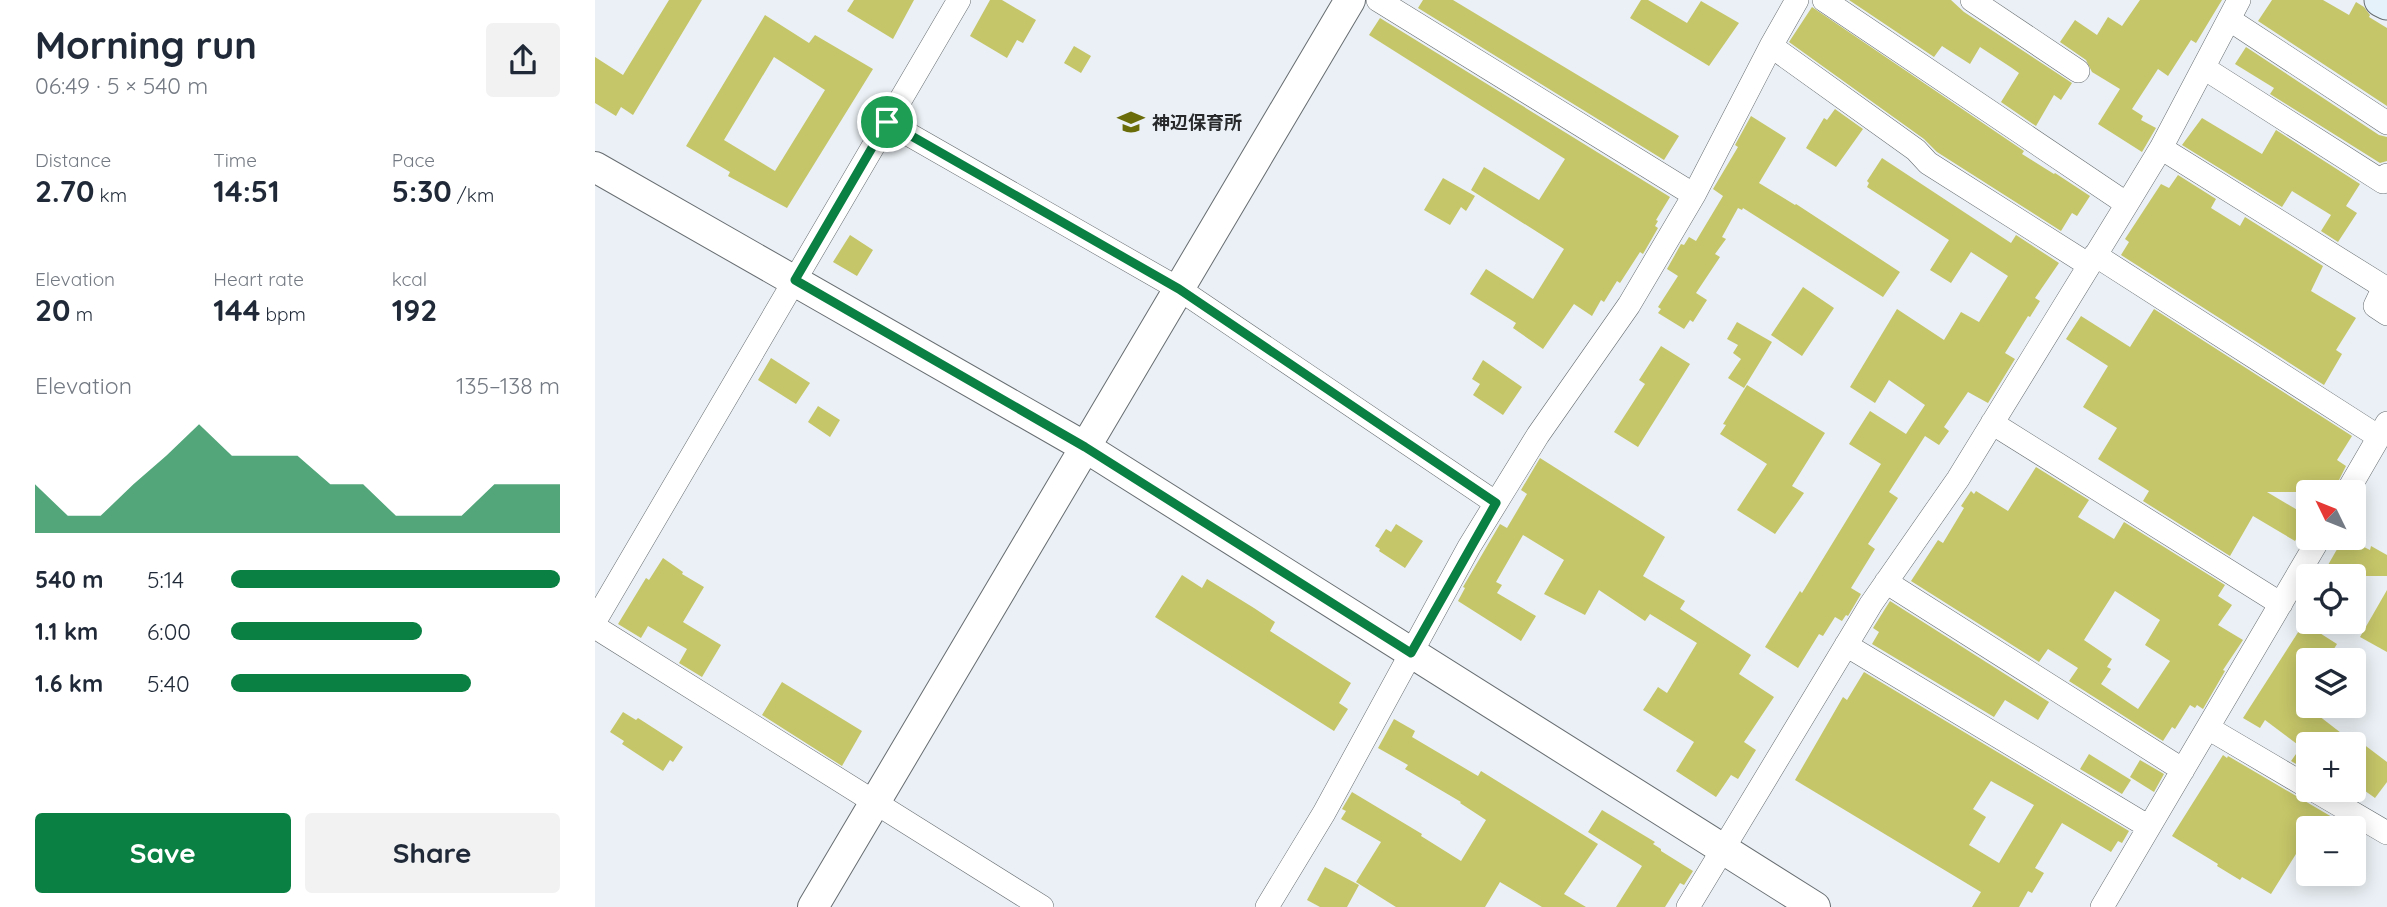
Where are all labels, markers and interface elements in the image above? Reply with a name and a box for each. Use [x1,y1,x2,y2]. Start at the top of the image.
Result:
text: Morning run [35,21,257,69]
button: share [486,23,560,97]
text: 06:49 · 5 × 540 m [35,71,208,100]
pin [857,92,917,152]
icon: arrive [868,103,906,141]
school or university icon: 神辺保育所 [1116,107,1146,137]
place label: 神辺保育所 [1152,111,1242,134]
text: Distance [35,148,111,172]
text: Time [213,148,257,172]
text: Pace [392,148,435,172]
text: 2.70 [35,172,94,210]
text: 14:51 [213,172,280,210]
text: 5:30 [392,172,452,210]
text: km [94,183,127,207]
text: /km [452,183,494,207]
text: Elevation [35,267,115,291]
text: Heart rate [213,267,304,291]
text: kcal [392,267,427,291]
text: 20 [35,291,71,329]
text: 144 [213,291,260,329]
text: 192 [392,291,437,329]
text: m [71,302,93,326]
text: bpm [260,302,306,326]
text: Elevation [35,371,132,400]
text: 135–138 m [456,371,560,400]
north arrow [2296,480,2366,550]
map controls [2296,480,2366,886]
button: locate [2296,564,2366,634]
text: 540 m [35,565,104,594]
text: 5:14 [147,565,184,594]
text: 1.1 km [35,617,98,646]
text: 6:00 [147,617,191,646]
button: layers [2296,648,2366,718]
text: 1.6 km [35,669,103,698]
text: 5:40 [147,669,190,698]
button: + [2296,732,2366,802]
button: Save [35,813,291,893]
button: Share [305,813,560,893]
button: − [2296,816,2366,886]

